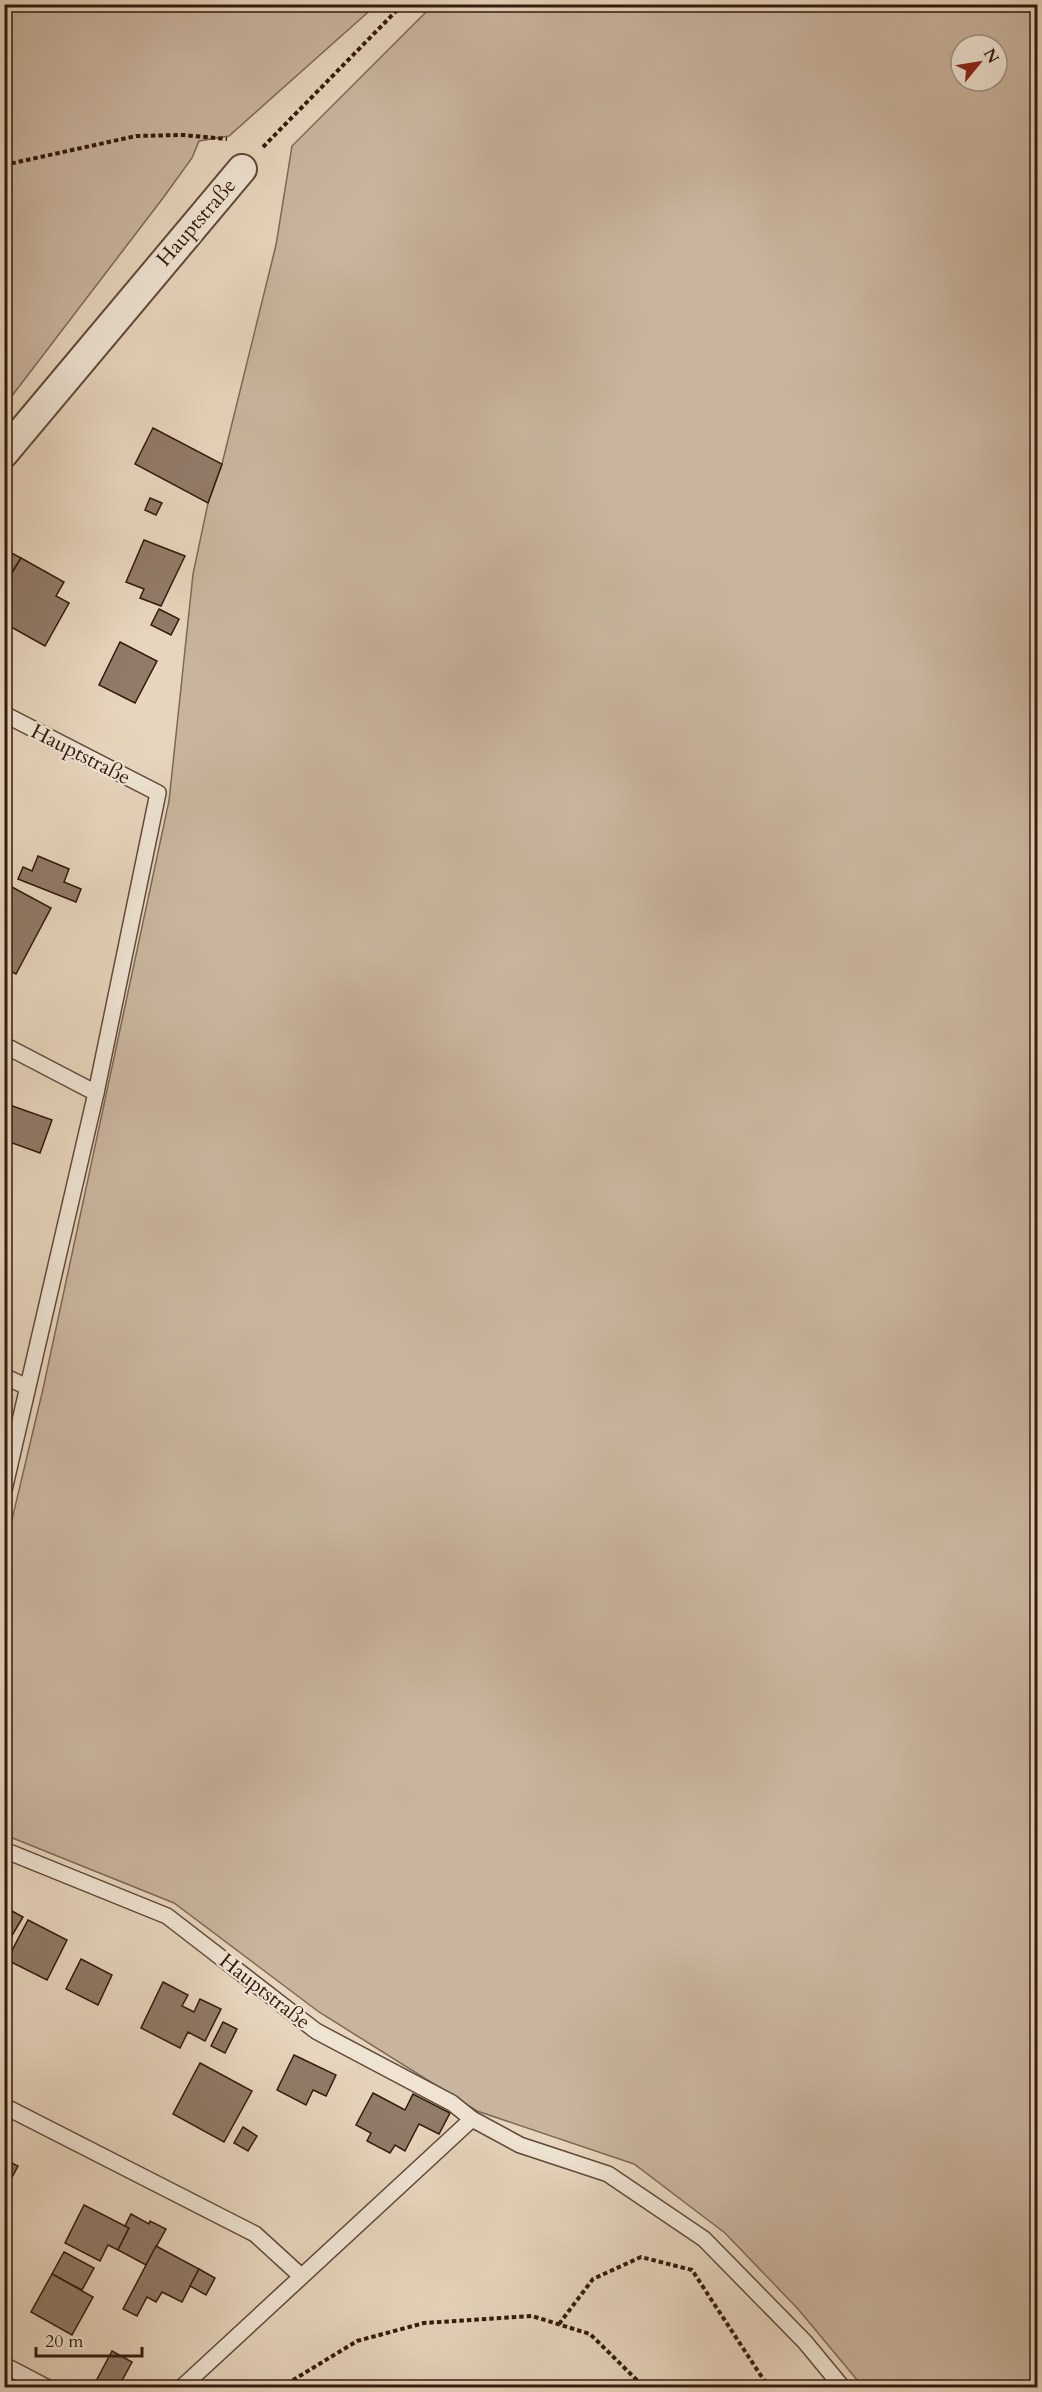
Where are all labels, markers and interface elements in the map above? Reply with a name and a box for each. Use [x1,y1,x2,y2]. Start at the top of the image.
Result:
north arrow [949,33,1009,93]
text: N [978,44,1004,68]
street label: Hauptstraße [150,172,243,273]
street label: Hauptstraße [26,717,136,792]
street label: Hauptstraße [213,1947,316,2036]
scale bar [36,2320,142,2358]
text: 20 m [45,2329,84,2354]

